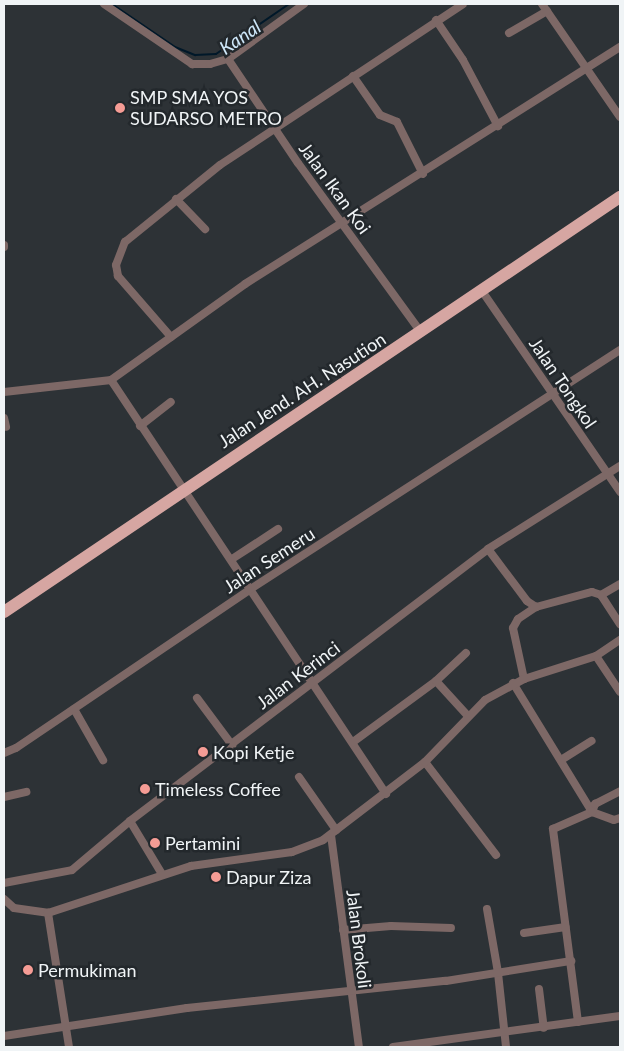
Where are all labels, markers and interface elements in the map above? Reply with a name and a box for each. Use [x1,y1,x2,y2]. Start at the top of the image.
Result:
water label: Kanal [215,15,265,59]
place label: SMP SMA YOS SUDARSO METRO [130,87,282,130]
marker: SMP SMA YOS SUDARSO METRO [114,102,126,114]
street label: Jalan Ikan Koi [295,138,375,238]
street label: Jalan Jend. AH. Nasution [214,328,390,452]
street label: Jalan Tongkol [525,333,601,433]
street label: Jalan Semeru [219,523,319,597]
street label: Jalan Kerinci [252,637,344,713]
place label: Kopi Ketje [213,741,294,763]
marker: Kopi Ketje [197,746,209,758]
place label: Timeless Coffee [155,778,281,800]
marker: Timeless Coffee [139,783,151,795]
place label: Pertamini [165,832,240,854]
marker: Pertamini [149,837,161,849]
place label: Dapur Ziza [226,866,312,888]
marker: Dapur Ziza [210,871,222,883]
street label: Jalan Brokoli [342,888,376,990]
place label: Permukiman [38,959,136,981]
marker: Permukiman [22,964,34,976]

